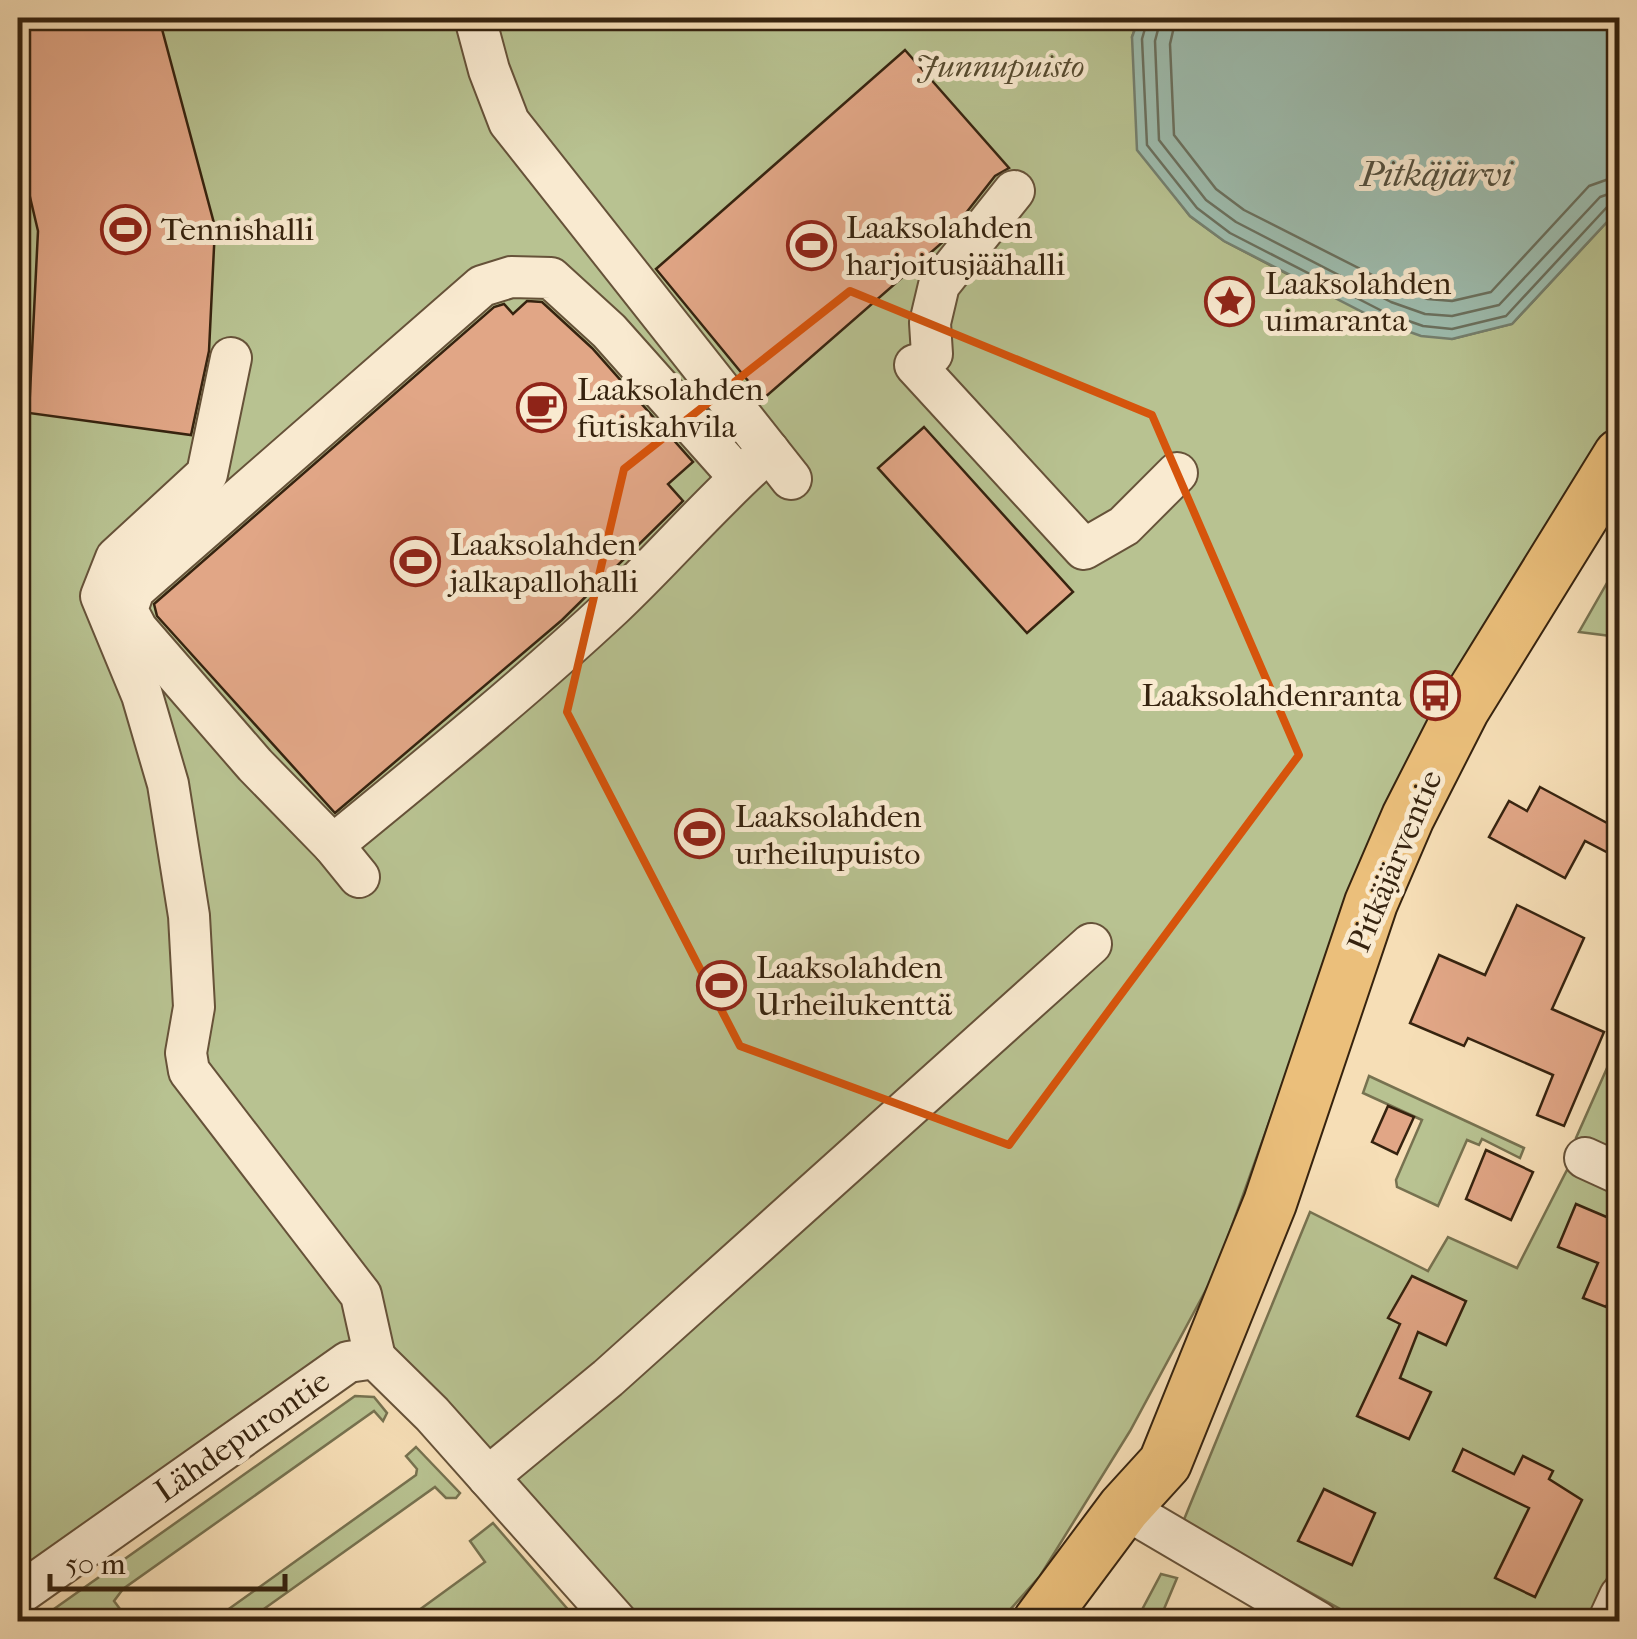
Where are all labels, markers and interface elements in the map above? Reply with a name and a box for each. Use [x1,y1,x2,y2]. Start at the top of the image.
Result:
park label: Junnupuisto [915,48,1085,85]
water label: Pitkäjärvi [1358,154,1515,195]
sports icon: Tennishalli [100,203,152,255]
place label: Laaksolahden harjoitusjäähalli [846,209,1066,283]
place label: Tennishalli [161,211,315,248]
sports icon: Laaksolahden harjoitusjäähalli [785,219,837,271]
place label: Laaksolahden uimaranta [1264,265,1452,339]
place icon: Laaksolahden uimaranta [1204,275,1256,327]
place label: Laaksolahden futiskahvila [577,371,764,445]
cafe icon: Laaksolahden futiskahvila [516,381,568,433]
place label: Laaksolahden jalkapallohalli [447,526,639,600]
sports icon: Laaksolahden jalkapallohalli [389,536,441,588]
bus stop icon: Laaksolahdenranta [1410,669,1462,721]
place label: Laaksolahdenranta [1142,677,1402,714]
street label: Pitkäjärventie [1340,764,1450,957]
place label: Laaksolahden urheilupuisto [734,798,922,872]
sports icon: Laaksolahden urheilupuisto [674,808,726,860]
place label: Laaksolahden Urheilukenttä [756,949,953,1023]
sports icon: Laaksolahden Urheilukenttä [695,959,747,1011]
street label: Lähdepurontie [148,1362,337,1510]
scale bar [50,1529,285,1591]
text: 50 m [65,1547,126,1582]

